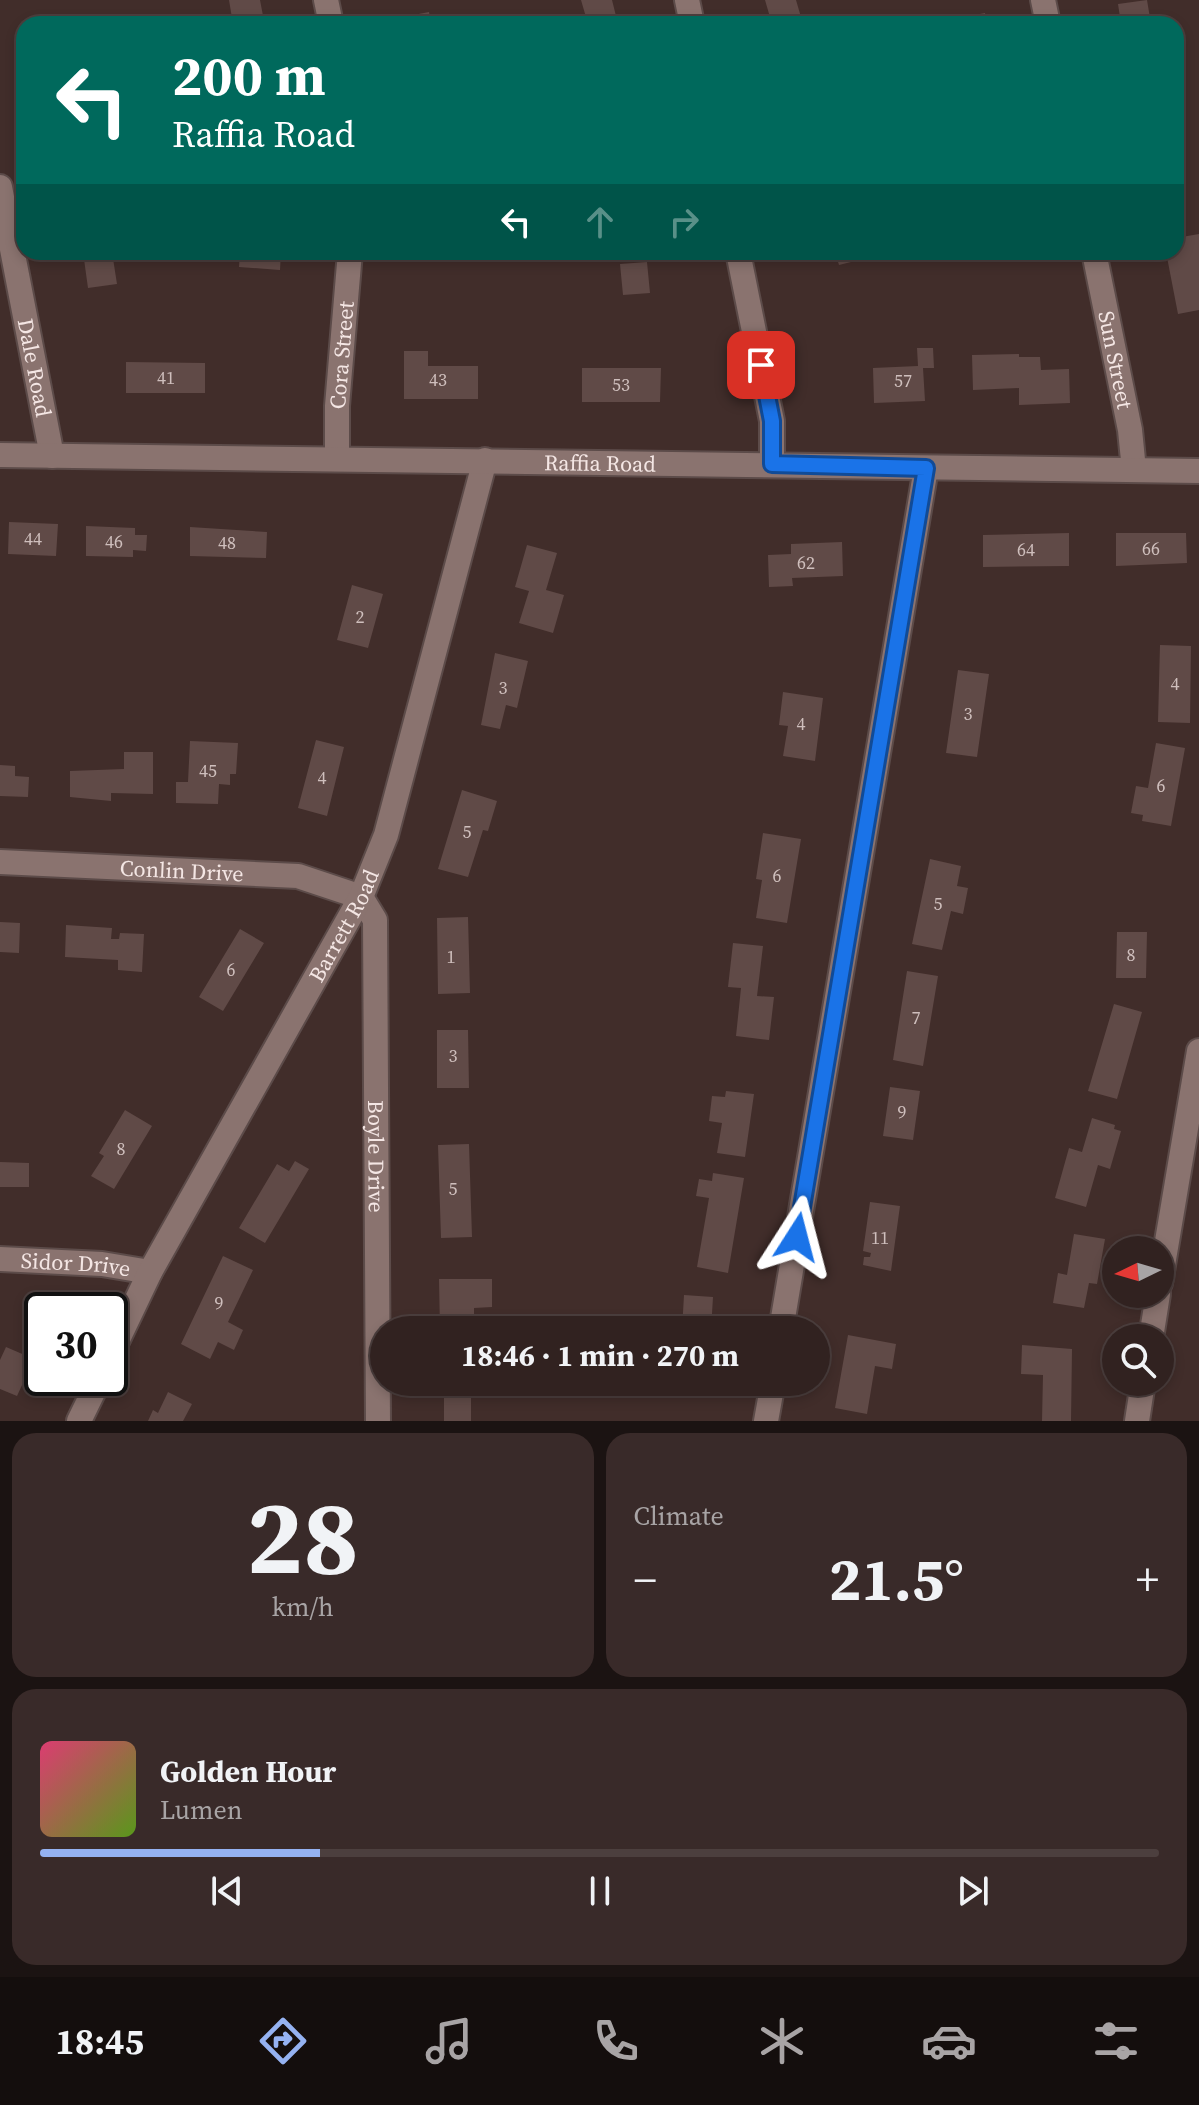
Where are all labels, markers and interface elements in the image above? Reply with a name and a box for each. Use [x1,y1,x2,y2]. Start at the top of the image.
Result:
text: 200 m [172,37,326,114]
icon: left [40,48,144,152]
text: Raffia Road [172,110,355,159]
icon: left [494,200,538,244]
icon: ahead [578,200,622,244]
icon: right [662,200,706,244]
street label: Cora Street [322,299,361,410]
street label: Sun Street [1091,308,1141,412]
street label: Dale Road [11,316,59,420]
pin [727,331,795,399]
icon: arrive [739,343,783,387]
house number: 41 [157,365,175,390]
house number: 43 [429,367,447,392]
house number: 57 [894,368,912,393]
house number: 53 [612,372,630,397]
street label: Raffia Road [544,447,657,479]
house number: 44 [24,526,42,551]
house number: 46 [105,529,123,554]
house number: 48 [218,530,236,555]
house number: 66 [1142,536,1160,561]
house number: 64 [1017,537,1035,562]
house number: 62 [797,550,815,575]
house number: 2 [356,604,365,629]
house number: 4 [1171,671,1180,696]
house number: 3 [499,675,508,700]
house number: 3 [964,701,973,726]
house number: 4 [797,711,806,736]
house number: 45 [199,758,217,783]
house number: 4 [318,765,327,790]
house number: 6 [1157,773,1166,798]
house number: 5 [463,819,472,844]
street label: Conlin Drive [119,853,244,888]
house number: 6 [773,863,782,888]
street label: Barrett Road [301,864,386,987]
house number: 5 [934,891,943,916]
house number: 8 [1127,942,1136,967]
house number: 1 [447,944,456,969]
house number: 6 [227,957,236,982]
house number: 7 [912,1005,921,1030]
house number: 3 [449,1043,458,1068]
house number: 9 [898,1099,907,1124]
street label: Boyle Drive [361,1100,392,1213]
house number: 8 [117,1136,126,1161]
house number: 5 [449,1176,458,1201]
position arrow [755,1195,839,1279]
house number: 11 [871,1225,889,1250]
north arrow [1102,1236,1174,1308]
map controls [1102,1236,1174,1396]
street label: Sidor Drive [20,1245,133,1284]
house number: 9 [215,1290,224,1315]
speed limit sign: 30 [24,1292,128,1396]
button: search [1102,1324,1174,1396]
text: 18:46 · 1 min · 270 m [461,1335,739,1376]
text: 28 [246,1465,359,1608]
text: Climate [634,1498,724,1534]
text: 21.5° [829,1538,964,1620]
text: − [634,1549,657,1610]
text: + [1136,1549,1159,1610]
text: km/h [272,1589,334,1625]
text: Golden Hour [160,1751,336,1792]
text: Lumen [160,1792,242,1828]
icon: previous [205,1869,249,1913]
icon: pause [578,1869,622,1913]
icon: next [951,1869,995,1913]
icon: directions [255,2013,311,2069]
icon: music [421,2013,477,2069]
icon: phone [588,2013,644,2069]
icon: climate [754,2013,810,2069]
icon: car [921,2013,977,2069]
icon: filters [1088,2013,1144,2069]
text: 18:45 [55,2017,144,2066]

